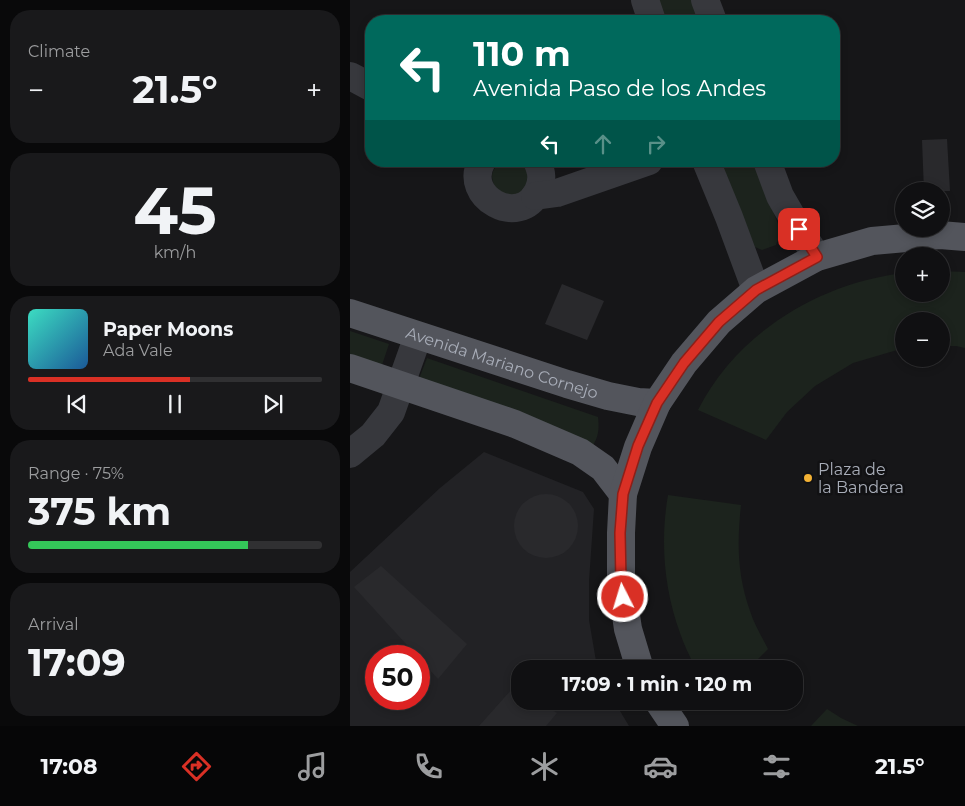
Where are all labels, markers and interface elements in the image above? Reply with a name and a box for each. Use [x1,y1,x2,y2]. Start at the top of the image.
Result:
text: 110 m [473,32,571,75]
icon: left [390,35,455,100]
text: Climate [28,42,90,61]
text: 21.5° [132,66,218,113]
text: − [28,73,44,107]
text: + [306,73,322,107]
text: Avenida Paso de los Andes [473,75,766,102]
icon: left [536,130,564,158]
icon: ahead [589,130,617,158]
icon: right [642,130,670,158]
text: 45 [133,171,217,250]
map controls [895,182,950,367]
button: layers [895,182,950,237]
pin [778,208,820,250]
icon: arrive [785,215,813,243]
text: km/h [154,243,196,262]
button: + [895,247,950,302]
button: − [895,312,950,367]
text: Paper Moons [103,318,233,341]
street label: Avenida Mariano Cornejo [404,322,600,402]
text: Ada Vale [103,341,173,360]
icon: previous [63,390,91,418]
icon: pause [161,390,189,418]
icon: next [259,390,287,418]
place label: Plaza de la Bandera [818,460,904,497]
text: Range · 75% [28,464,124,483]
marker: Plaza de la Bandera [802,472,814,484]
text: 375 km [28,488,171,535]
position arrow [596,570,648,622]
text: Arrival [28,615,78,634]
text: 17:09 [28,639,126,686]
speed limit sign: 50 [365,645,430,710]
text: 17:09 · 1 min · 120 m [562,673,752,696]
icon: directions [179,749,214,784]
icon: music [295,749,330,784]
icon: phone [411,749,446,784]
icon: climate [527,749,562,784]
icon: car [643,749,678,784]
icon: filters [759,749,794,784]
text: 17:08 [41,753,98,780]
text: 21.5° [875,753,924,780]

